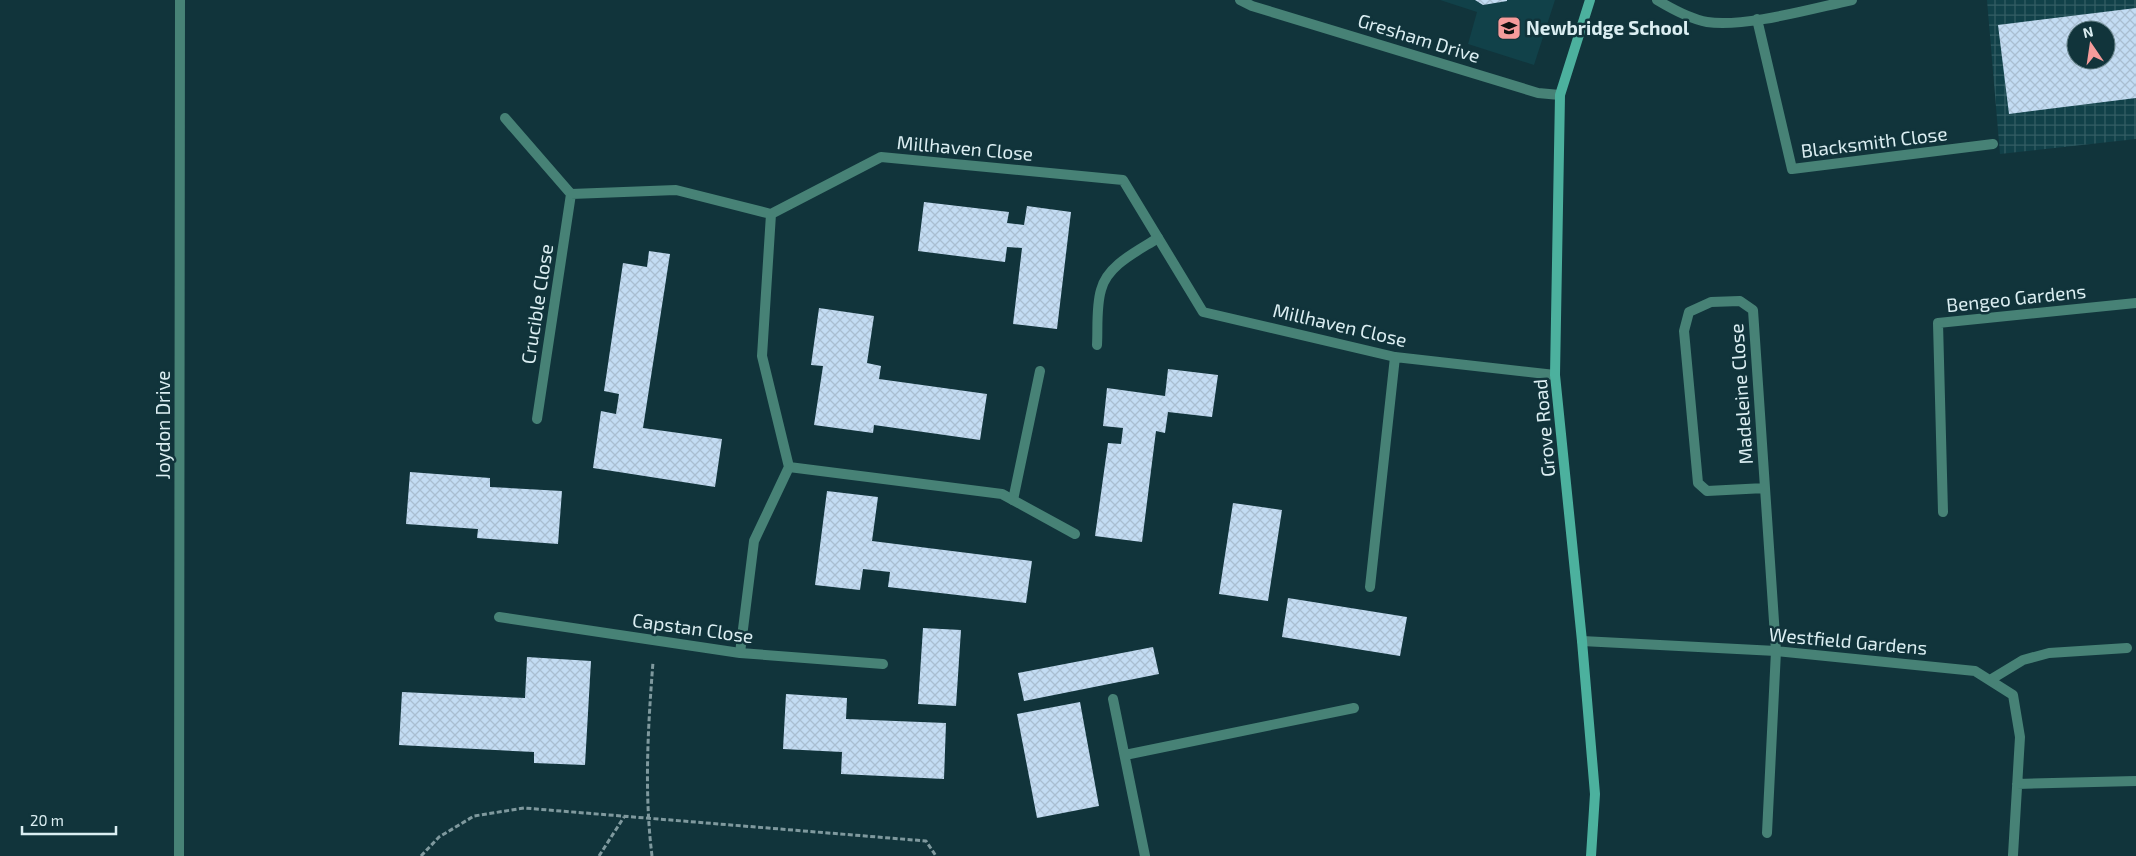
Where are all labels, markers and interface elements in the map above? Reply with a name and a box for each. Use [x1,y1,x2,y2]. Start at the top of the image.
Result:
street label: Gresham Drive [1355,8,1483,67]
school or university icon: Newbridge School [1496,15,1522,41]
place label: Newbridge School [1526,16,1690,39]
north arrow [2066,20,2116,70]
text: N [2081,22,2095,41]
street label: Blacksmith Close [1799,121,1949,162]
street label: Millhaven Close [896,130,1034,165]
street label: Crucible Close [516,242,557,366]
street label: Bengeo Gardens [1945,279,2087,316]
street label: Millhaven Close [1271,298,1409,351]
street label: Madeleine Close [1724,323,1757,465]
street label: Joydon Drive [151,370,174,480]
street label: Grove Road [1528,378,1559,478]
street label: Capstan Close [631,608,755,647]
street label: Westfield Gardens [1768,622,1928,659]
scale bar [22,804,116,836]
text: 20 m [30,811,64,829]

